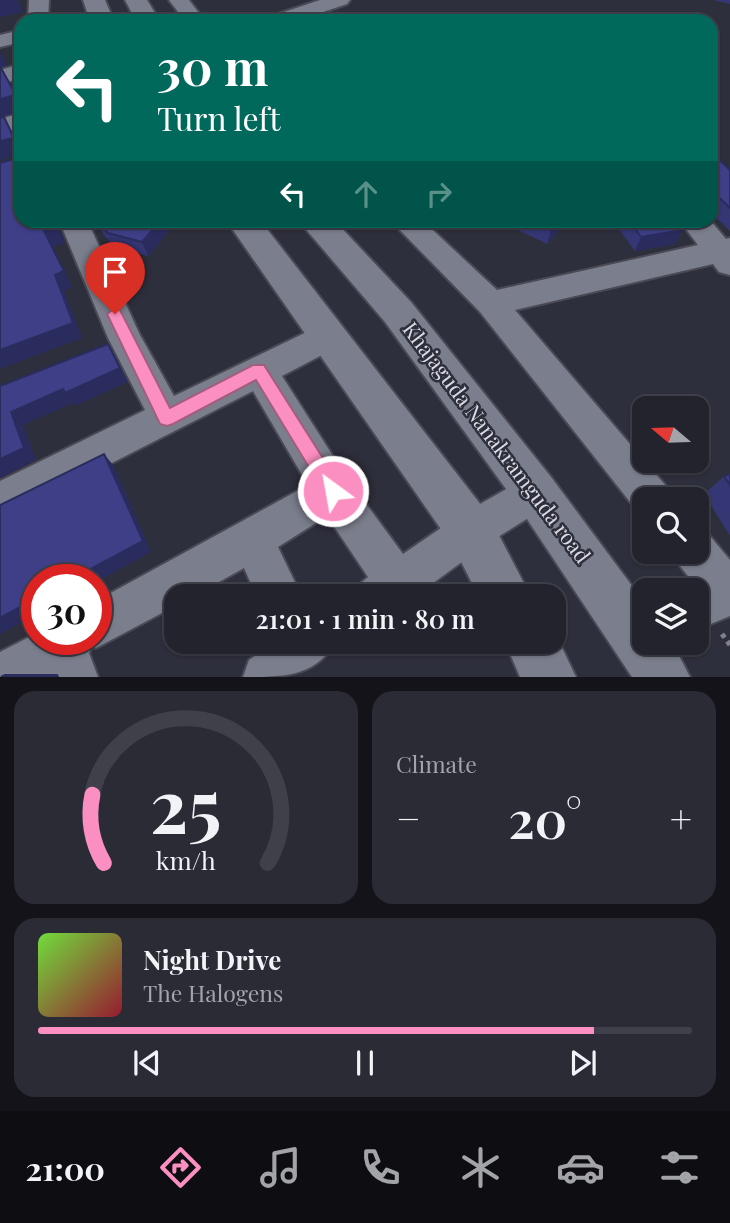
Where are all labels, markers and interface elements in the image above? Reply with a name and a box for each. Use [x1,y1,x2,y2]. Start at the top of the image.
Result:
text: 30 m [157,33,268,98]
icon: left [42,42,133,133]
text: Turn left [157,96,281,139]
icon: left [274,175,312,213]
icon: ahead [347,175,385,213]
icon: right [420,175,458,213]
pin [85,242,145,314]
icon: arrive [96,253,134,291]
street label: Khajaguda Nanakramguda road [398,315,598,568]
north arrow [632,396,709,472]
map controls [632,396,709,655]
position arrow [296,454,370,528]
button: search [632,487,709,564]
speed limit sign: 30 [21,564,112,655]
button: layers [632,578,709,655]
text: 21:01 · 1 min · 80 m [255,601,475,636]
text: Climate [396,748,477,779]
text: 25 [150,755,222,852]
text: 20° [508,783,582,852]
text: − [396,792,421,843]
text: + [670,792,692,843]
text: km/h [156,843,216,876]
text: Night Drive [143,942,281,977]
text: The Halogens [143,977,283,1008]
icon: previous [128,1044,166,1082]
icon: pause [346,1044,384,1082]
icon: next [564,1044,602,1082]
icon: directions [156,1143,205,1192]
icon: music [256,1143,305,1192]
icon: phone [356,1143,405,1192]
icon: climate [456,1143,505,1192]
icon: car [556,1143,605,1192]
icon: filters [655,1143,704,1192]
text: 21:00 [25,1146,105,1189]

